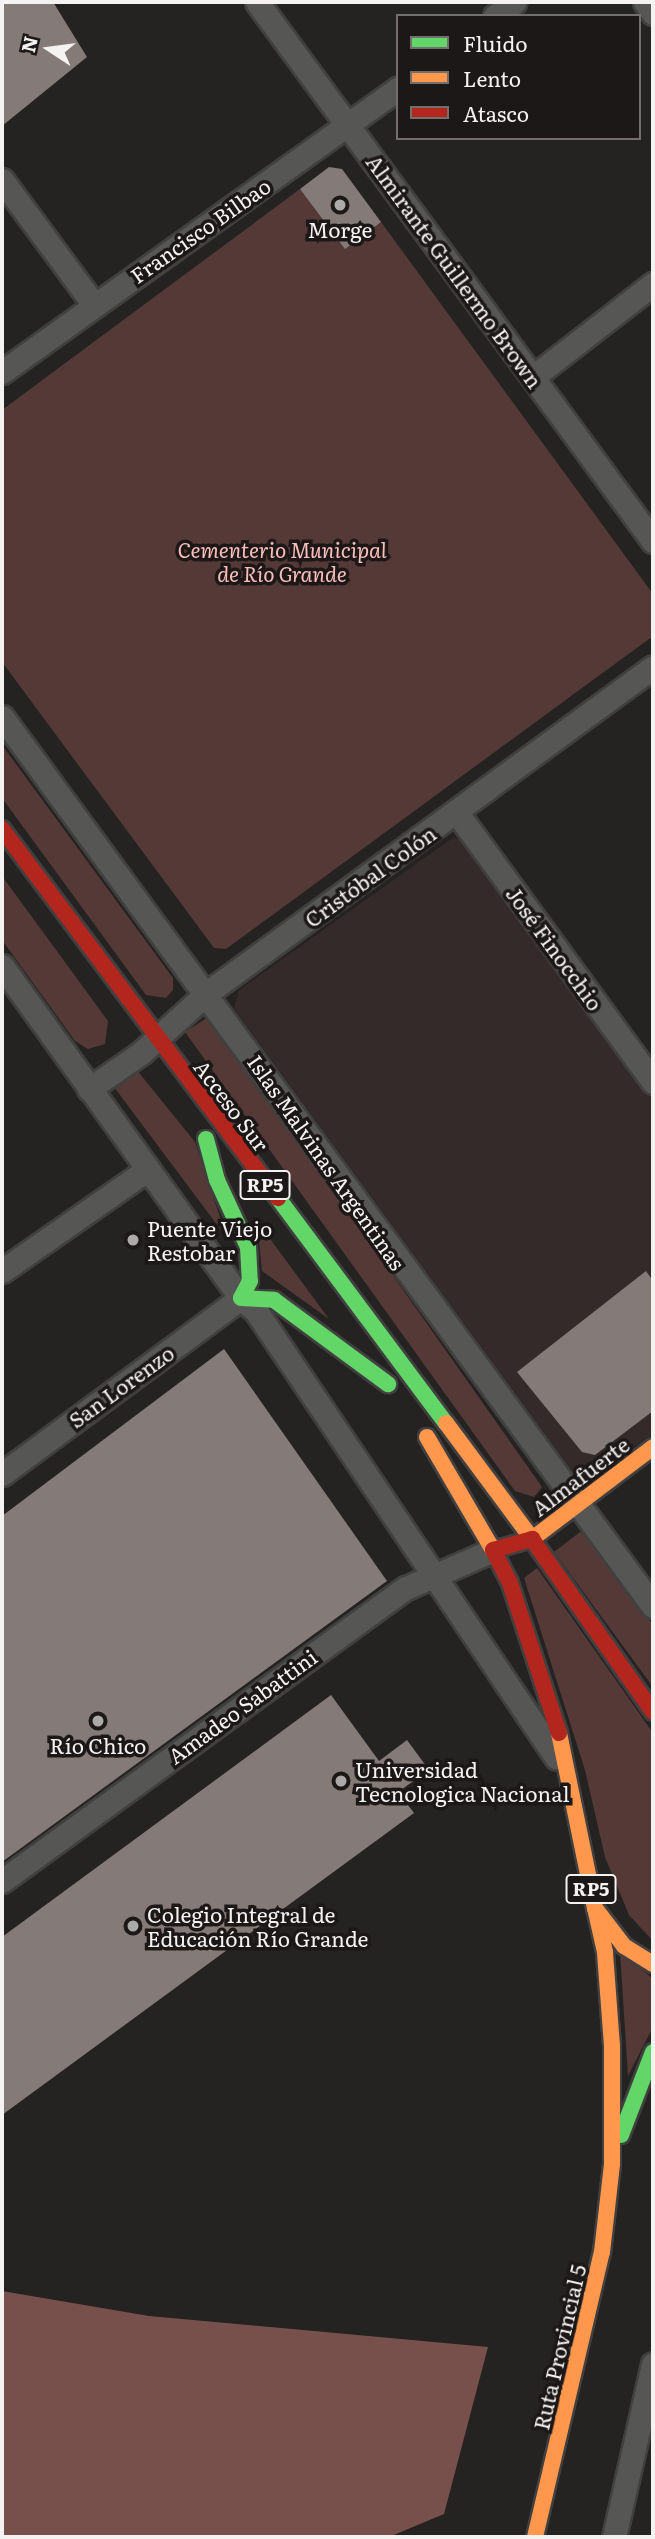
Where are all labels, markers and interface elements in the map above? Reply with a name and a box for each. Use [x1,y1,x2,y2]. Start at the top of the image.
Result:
north arrow [14,14,84,84]
legend [396,14,641,140]
text: Fluido [463,27,527,58]
text: N [13,33,44,55]
text: Lento [463,62,521,93]
text: Atasco [463,97,529,128]
street label: Almirante Guillermo Brown [362,149,548,393]
street label: Francisco Bilbao [125,172,275,288]
marker: Morge [332,197,348,213]
place label: Morge [308,216,372,242]
park label: Cementerio Municipal de Río Grande [177,536,387,586]
street label: Cristóbal Colón [300,820,440,932]
street label: José Finocchio [502,881,608,1015]
street label: Islas Malvinas Argentinas [243,1050,411,1274]
street label: Acceso Sur [189,1054,275,1156]
road number: RP5 [239,1170,291,1200]
place label: Puente Viejo Restobar [147,1215,272,1265]
marker: Puente Viejo Restobar [125,1232,141,1248]
street label: San Lorenzo [63,1339,179,1433]
street label: Almafuerte [526,1431,634,1521]
street label: Amadeo Sabattini [163,1644,321,1768]
marker: Río Chico [90,1713,106,1729]
place label: Río Chico [50,1732,146,1758]
place label: Universidad Tecnologica Nacional [355,1756,570,1806]
marker: Universidad Tecnologica Nacional [333,1773,349,1789]
road number: RP5 [565,1873,617,1904]
place label: Colegio Integral de Educación Río Grande [147,1901,368,1951]
marker: Colegio Integral de Educación Río Grande [125,1918,141,1934]
street label: Ruta Provincial 5 [528,2262,590,2432]

